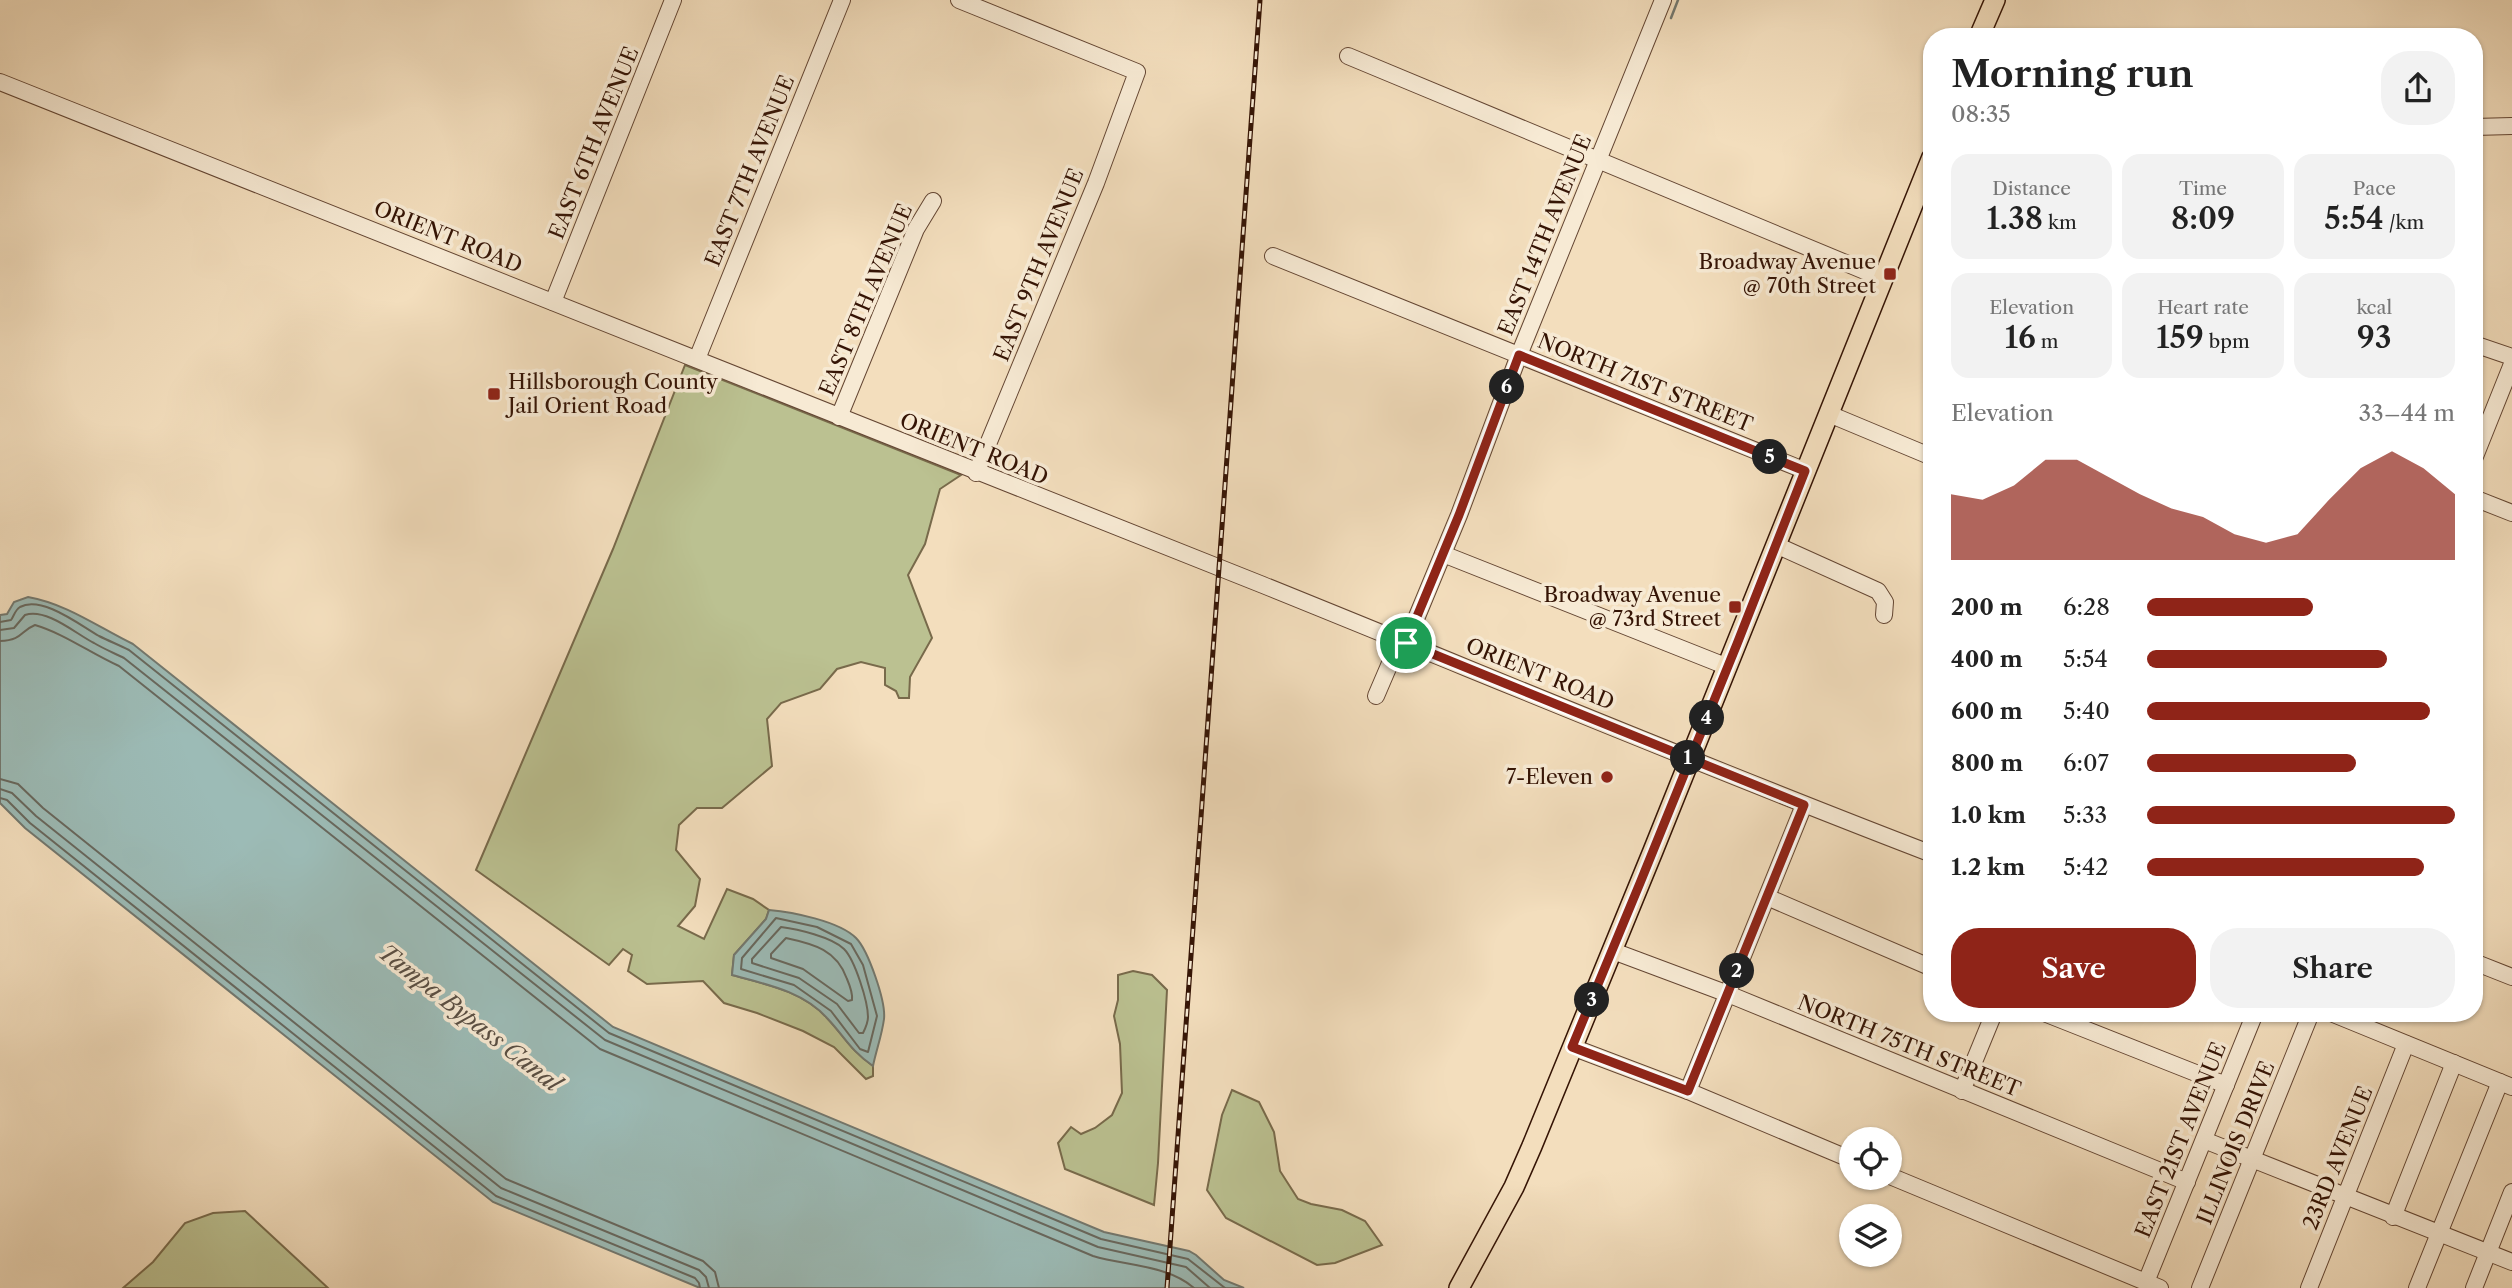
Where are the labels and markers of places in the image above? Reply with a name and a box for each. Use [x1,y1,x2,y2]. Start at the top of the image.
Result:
place label: Broadway Avenue @ 70th Street [1699,249,1877,298]
marker: Broadway Avenue @ 70th Street [1882,266,1898,282]
place label: Hillsborough County Jail Orient Road [505,369,718,418]
pin: 6 [1490,370,1524,404]
marker: Hillsborough County Jail Orient Road [486,386,502,402]
pin: 5 [1752,440,1788,475]
place label: Broadway Avenue @ 73rd Street [1544,582,1722,631]
marker: Broadway Avenue @ 73rd Street [1727,599,1743,615]
pin [1376,613,1436,673]
pin: 4 [1690,700,1724,736]
pin: 1 [1670,740,1706,776]
place label: 7-Eleven [1506,764,1593,789]
marker: 7-Eleven [1599,769,1615,785]
pin: 2 [1720,954,1754,988]
pin: 3 [1574,982,1610,1018]

